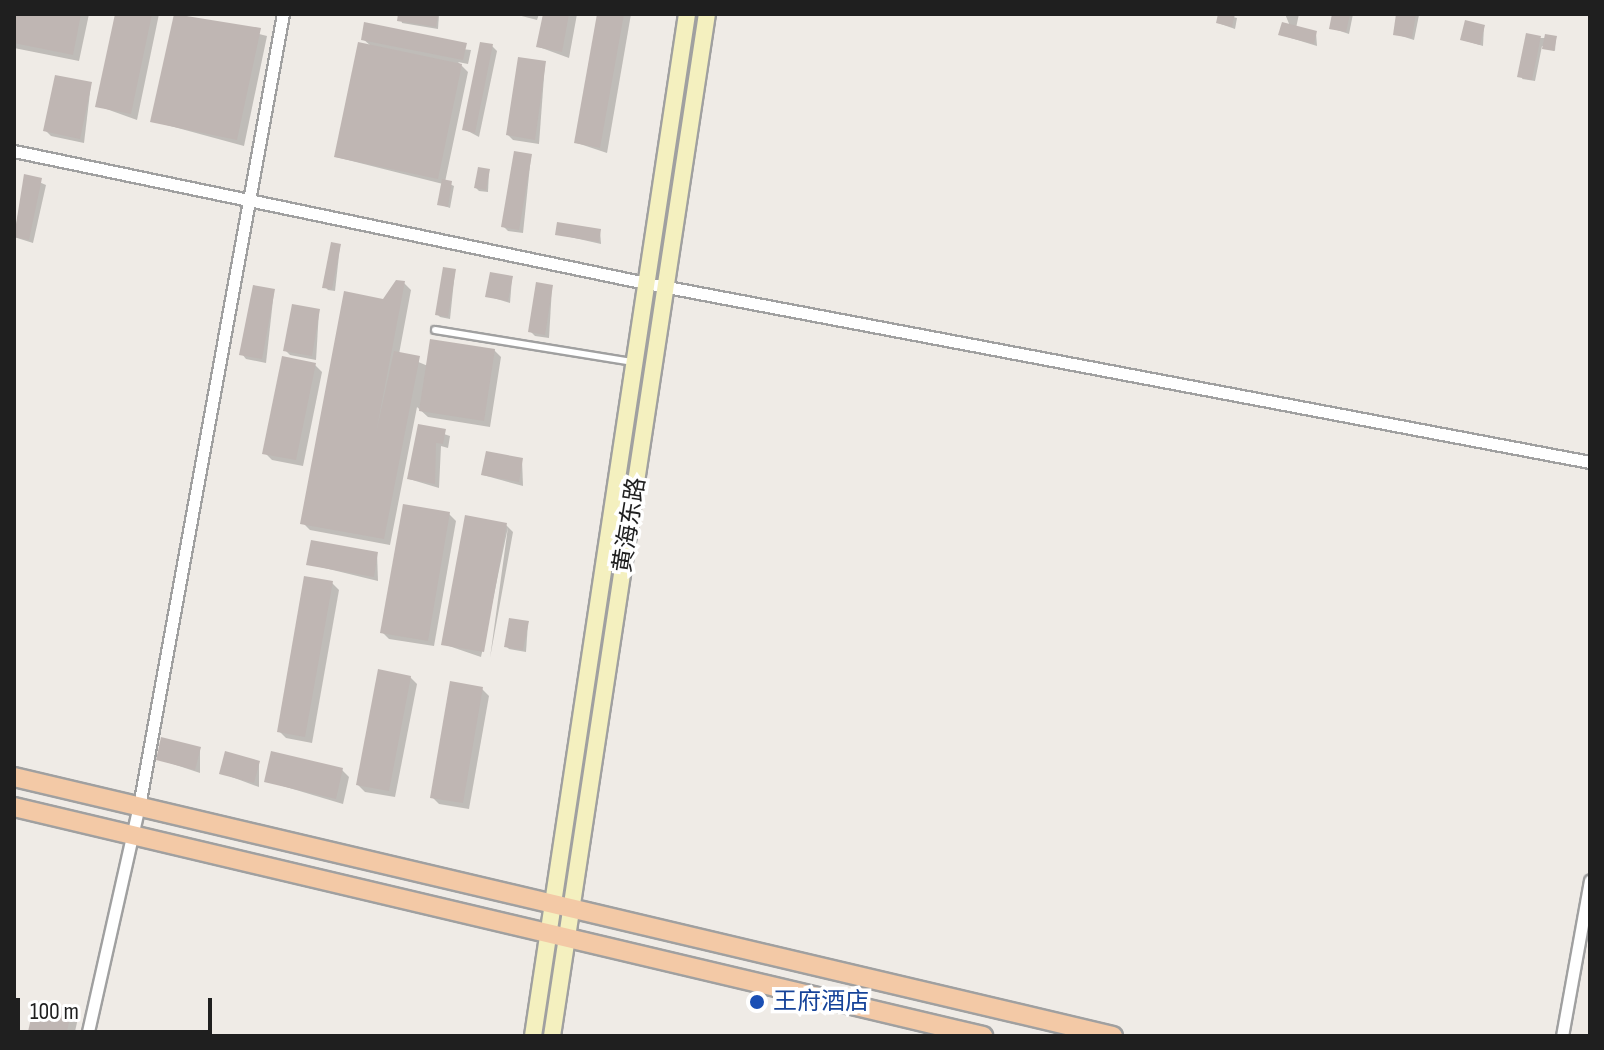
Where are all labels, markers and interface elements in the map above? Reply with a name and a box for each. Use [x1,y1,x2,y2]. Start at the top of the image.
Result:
street label: 黄海东路 [608,475,652,575]
scale bar [20,982,216,1032]
place label: 王府酒店 [773,988,869,1016]
marker: 王府酒店 [748,993,766,1011]
text: 100 m [30,997,79,1026]

